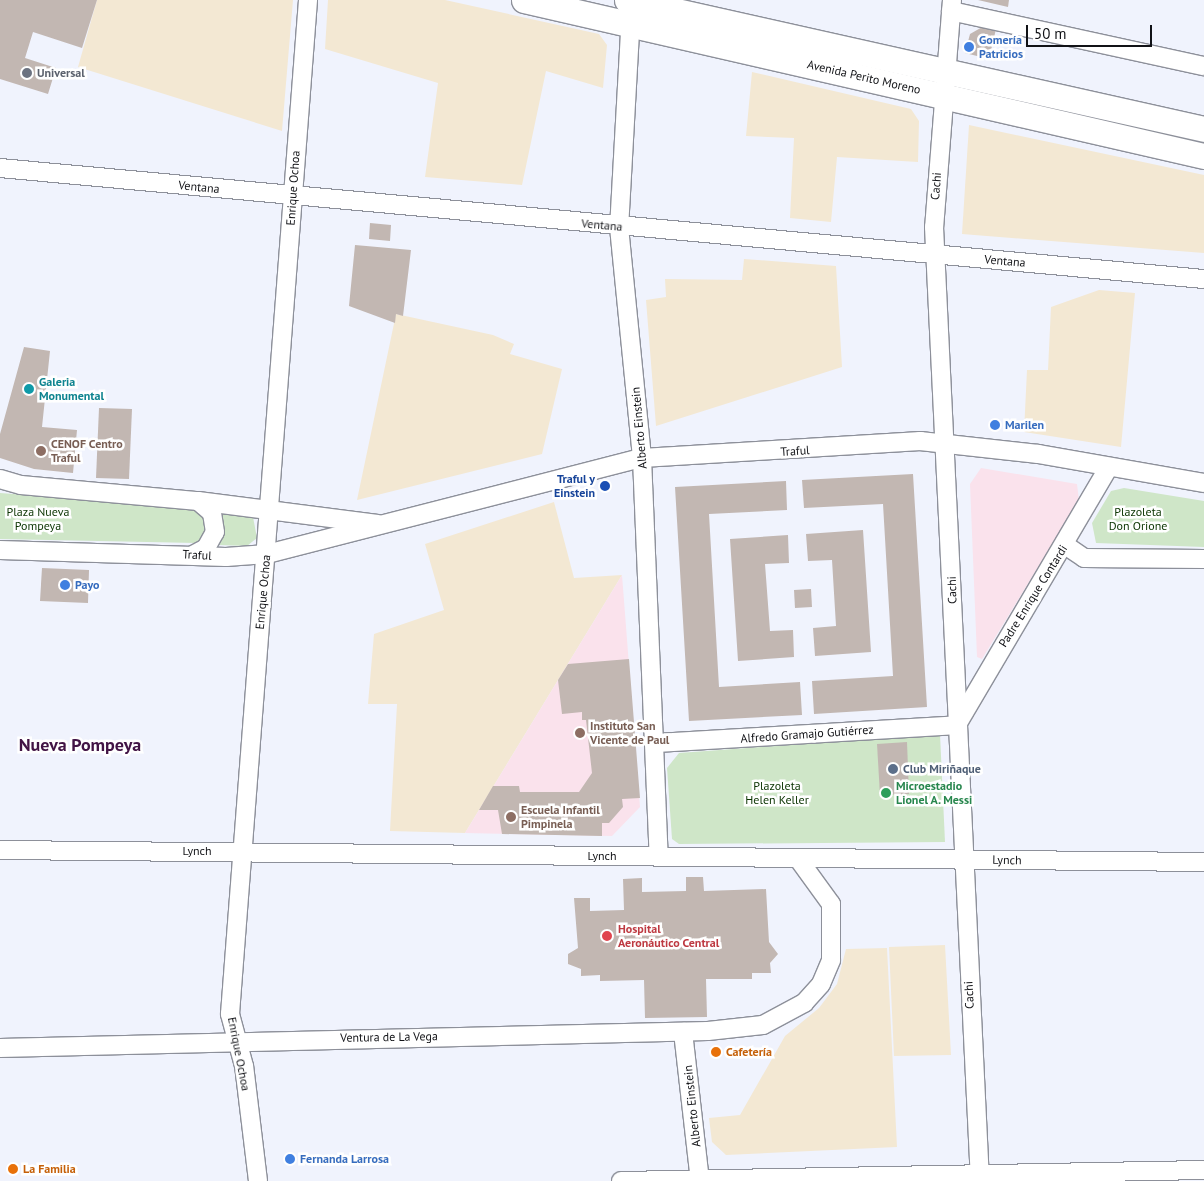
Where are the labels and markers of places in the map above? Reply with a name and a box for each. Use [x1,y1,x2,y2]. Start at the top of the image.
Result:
place label: Gomería Patricios [979,33,1023,61]
marker: Gomería Patricios [963,41,975,53]
place label: Universal [37,66,85,80]
marker: Universal [21,67,33,79]
place label: Galeria Monumental [39,375,104,403]
marker: Galeria Monumental [23,383,35,395]
place label: Marilen [1005,418,1044,432]
marker: Marilen [989,419,1001,431]
place label: CENOF Centro Traful [51,437,123,465]
marker: CENOF Centro Traful [35,445,47,457]
place label: Traful y Einstein [554,472,595,500]
marker: Traful y Einstein [599,480,611,492]
place label: Payo [75,578,100,592]
marker: Payo [59,579,71,591]
place label: Instituto San Vicente de Paul [590,719,669,747]
marker: Instituto San Vicente de Paul [574,727,586,739]
place label: Club Miriñaque [903,762,981,776]
marker: Club Miriñaque [887,763,899,775]
place label: Microestadio Lionel A. Messi [896,779,973,807]
marker: Microestadio Lionel A. Messi [880,787,892,799]
place label: Escuela Infantil Pimpinela [521,803,600,831]
marker: Escuela Infantil Pimpinela [505,811,517,823]
place label: Hospital Aeronáutico Central [618,922,719,950]
marker: Hospital Aeronáutico Central [600,929,614,943]
place label: Cafetería [726,1045,772,1059]
marker: Cafetería [710,1046,722,1058]
place label: Fernanda Larrosa [300,1152,389,1166]
marker: Fernanda Larrosa [284,1153,296,1165]
place label: La Familia [23,1162,76,1176]
marker: La Familia [7,1163,19,1175]

